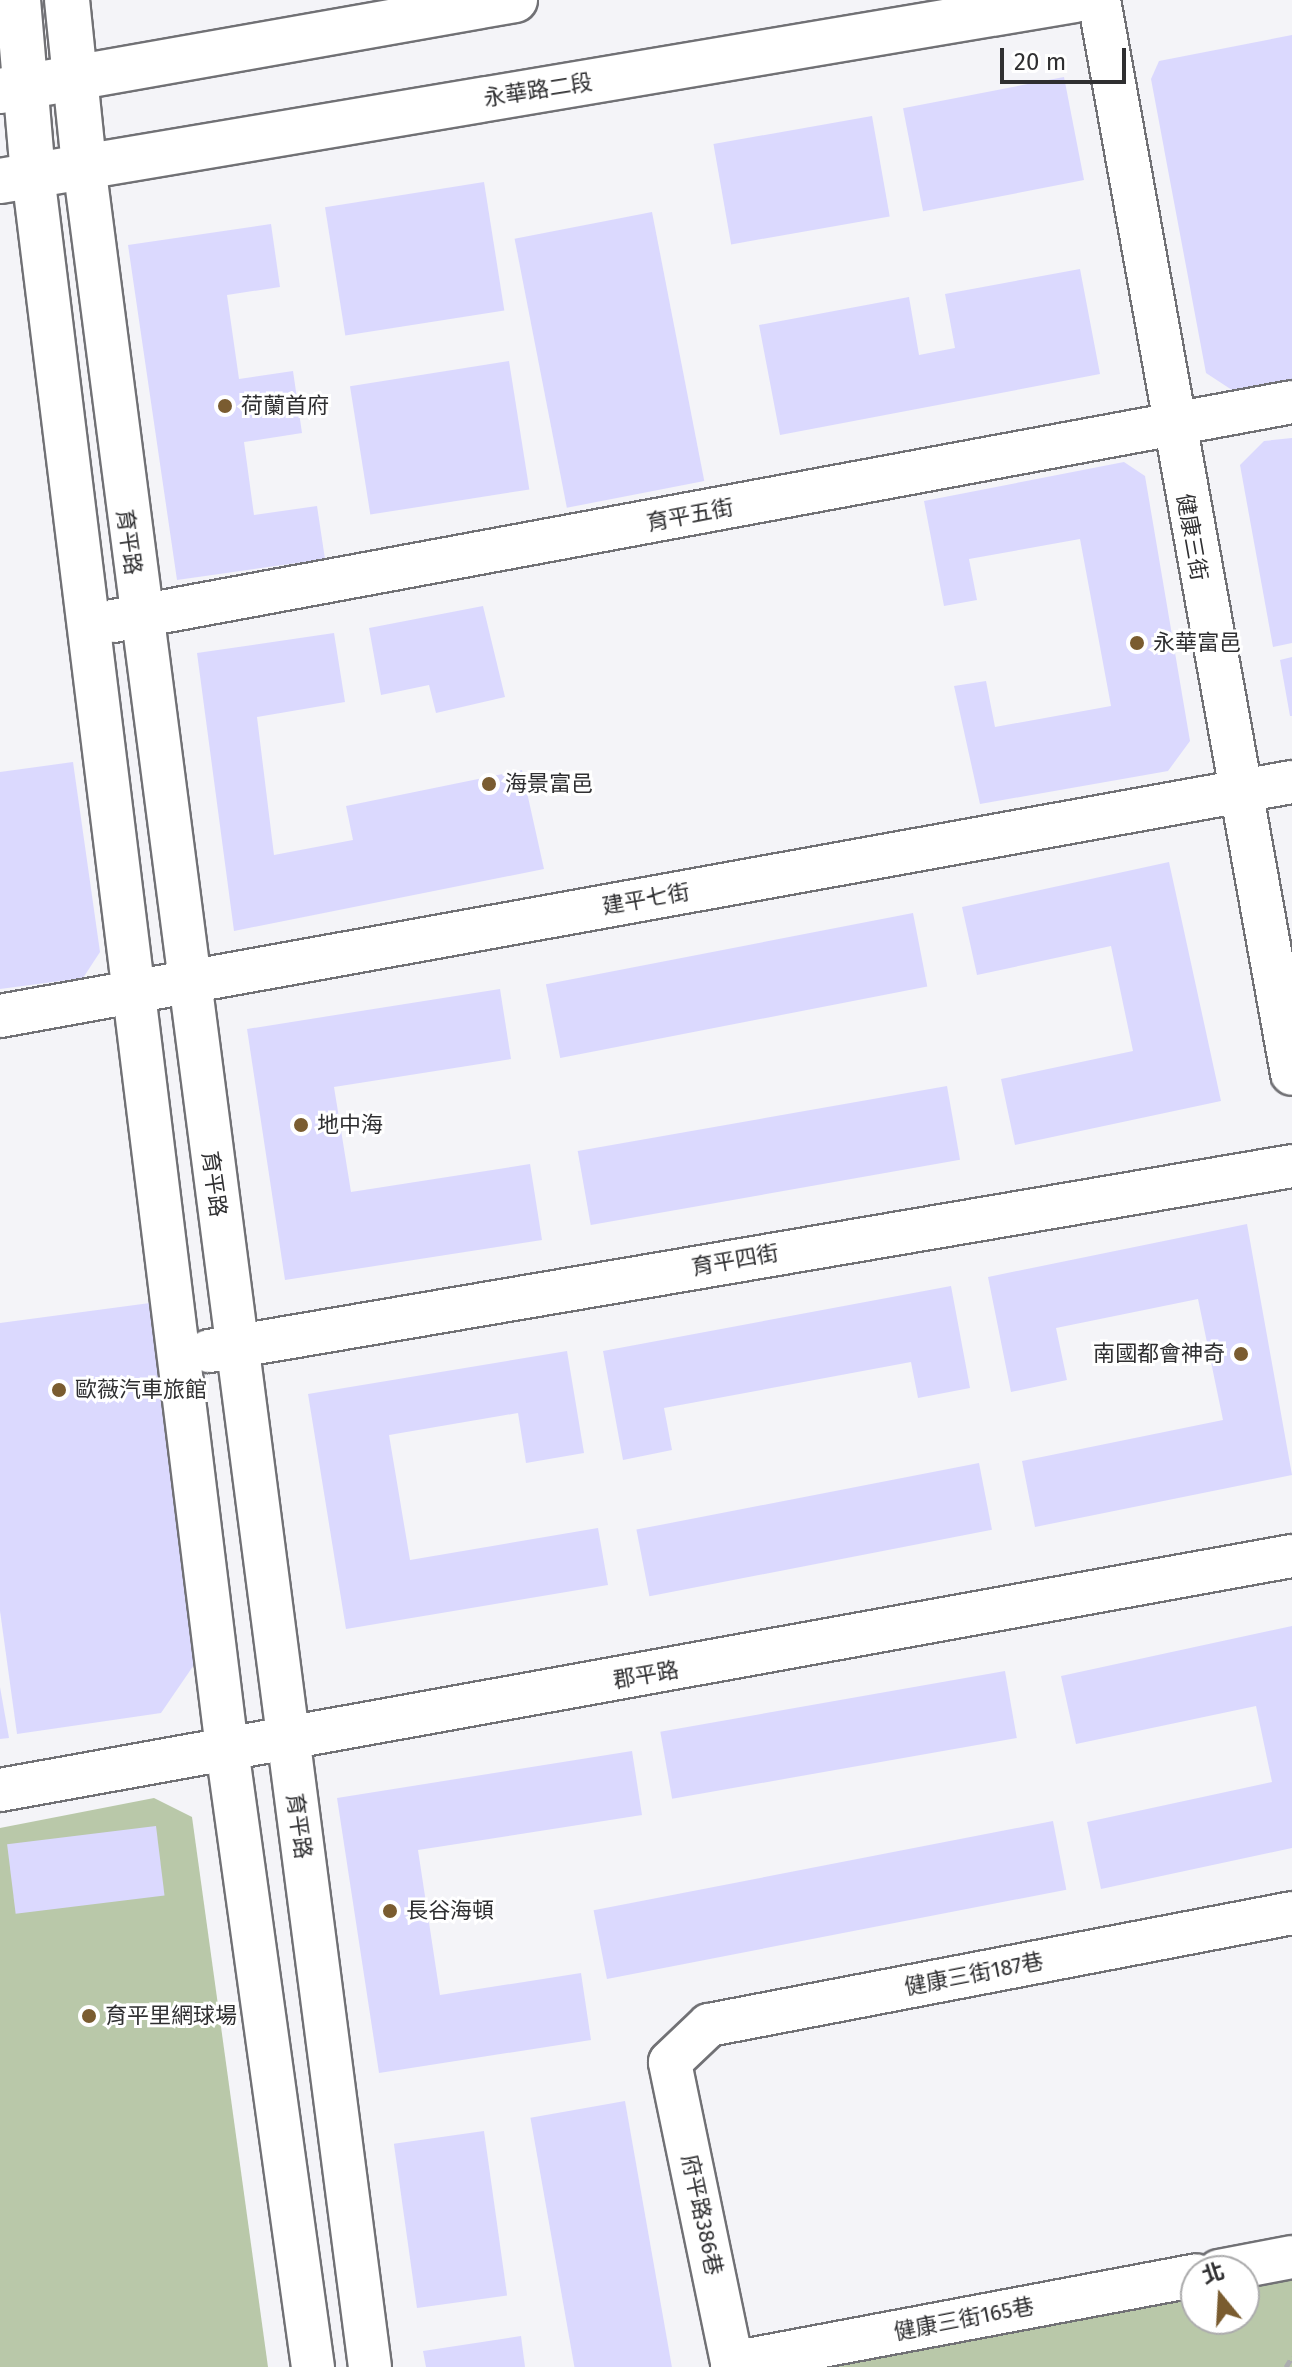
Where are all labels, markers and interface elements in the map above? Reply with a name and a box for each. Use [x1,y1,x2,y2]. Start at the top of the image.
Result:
scale bar [1004,32,1130,82]
text: 20 m [1014,48,1066,76]
street label: 永華路二段 [482,68,594,112]
place label: 荷蘭首府 [241,393,329,419]
marker: 荷蘭首府 [216,397,234,415]
street label: 健康三街 [1171,491,1213,583]
street label: 育平五街 [644,494,736,536]
street label: 育平路 [111,507,147,577]
place label: 永華富邑 [1153,630,1241,656]
marker: 永華富邑 [1128,634,1146,652]
place label: 海景富邑 [505,771,593,797]
marker: 海景富邑 [480,775,498,793]
street label: 建平七街 [600,878,692,920]
place label: 地中海 [317,1112,383,1138]
marker: 地中海 [292,1116,310,1134]
street label: 育平路 [196,1149,232,1219]
street label: 育平四街 [689,1239,781,1281]
place label: 南國都會神奇 [1093,1341,1225,1367]
marker: 南國都會神奇 [1232,1345,1250,1363]
place label: 歐薇汽車旅館 [75,1377,207,1403]
marker: 歐薇汽車旅館 [50,1381,68,1399]
street label: 郡平路 [611,1656,681,1694]
street label: 育平路 [281,1791,317,1861]
place label: 長谷海頓 [406,1898,494,1924]
marker: 長谷海頓 [381,1902,399,1920]
street label: 健康三街187巷 [902,1948,1046,2000]
place label: 育平里網球場 [105,2003,237,2029]
marker: 育平里網球場 [80,2007,98,2025]
street label: 府平路386巷 [676,2152,728,2278]
north arrow [1180,2255,1260,2335]
text: 北 [1198,2257,1228,2290]
street label: 健康三街165巷 [892,2292,1036,2346]

